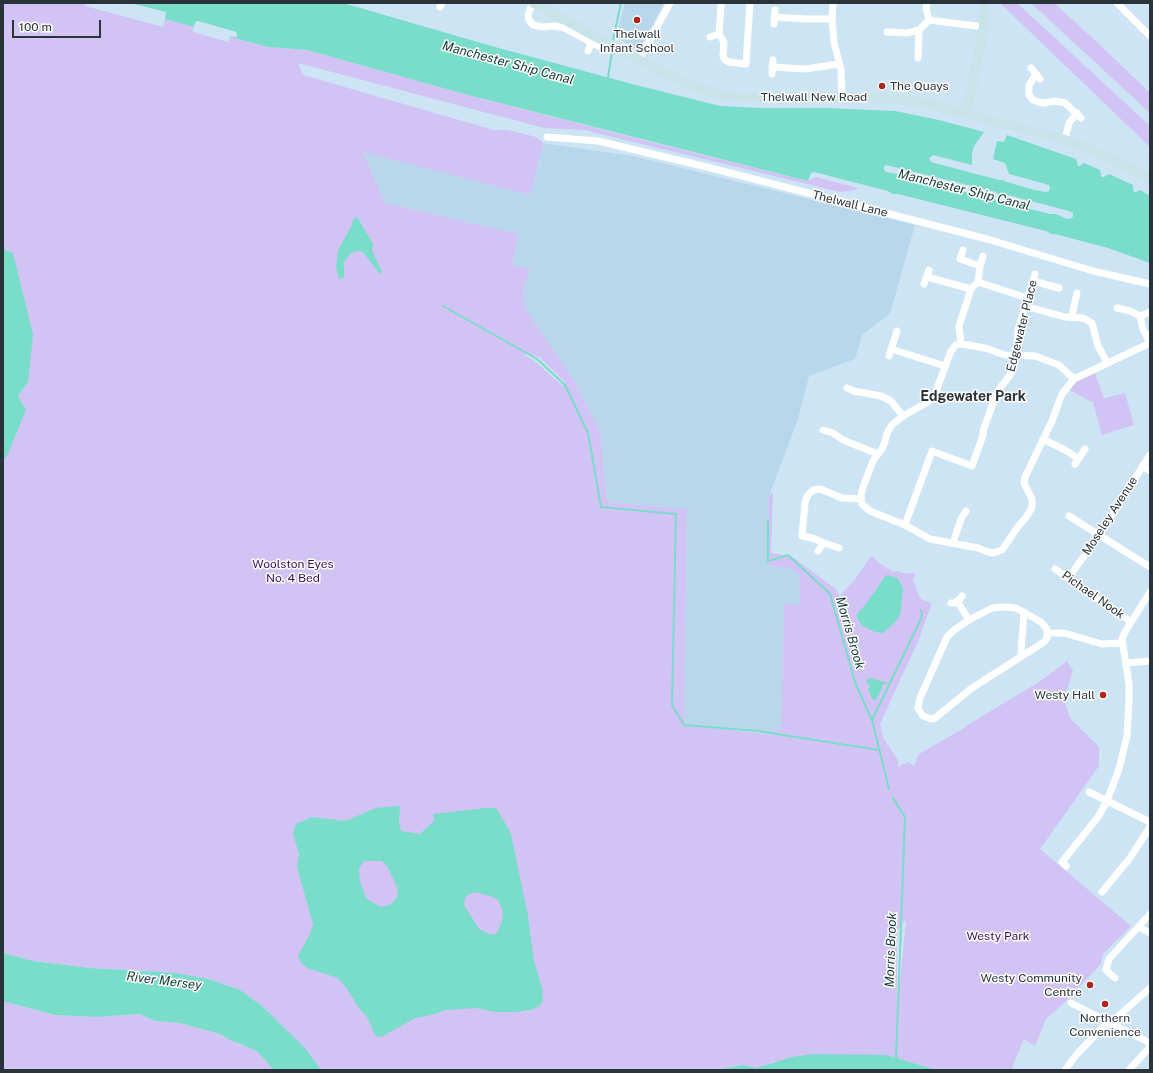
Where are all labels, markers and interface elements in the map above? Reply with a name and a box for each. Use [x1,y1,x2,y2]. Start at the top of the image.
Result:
scale bar [14,12,103,38]
marker: Thelwall Infant School [632,15,642,25]
text: 100 m [19,20,52,34]
place label: Thelwall Infant School [600,27,674,55]
water label: Manchester Ship Canal [441,38,575,88]
place label: The Quays [890,79,948,93]
marker: The Quays [877,81,887,91]
street label: Thelwall New Road [761,90,867,104]
water label: Manchester Ship Canal [896,166,1032,214]
street label: Thelwall Lane [811,188,889,220]
street label: Edgewater Place [1004,279,1040,373]
district label: Edgewater Park [920,389,1026,405]
street label: Moseley Avenue [1079,474,1141,558]
park label: Woolston Eyes No. 4 Bed [252,557,334,585]
street label: Pichael Nook [1059,568,1127,622]
water label: Morris Brook [832,595,868,671]
place label: Westy Hall [1035,688,1095,702]
marker: Westy Hall [1098,690,1108,700]
water label: Morris Brook [882,912,900,988]
park label: Westy Park [966,929,1030,943]
water label: River Mersey [125,969,203,993]
place label: Westy Community Centre [981,971,1082,999]
marker: Westy Community Centre [1085,980,1095,990]
marker: Northern Convenience [1100,999,1110,1009]
place label: Northern Convenience [1069,1011,1141,1039]

